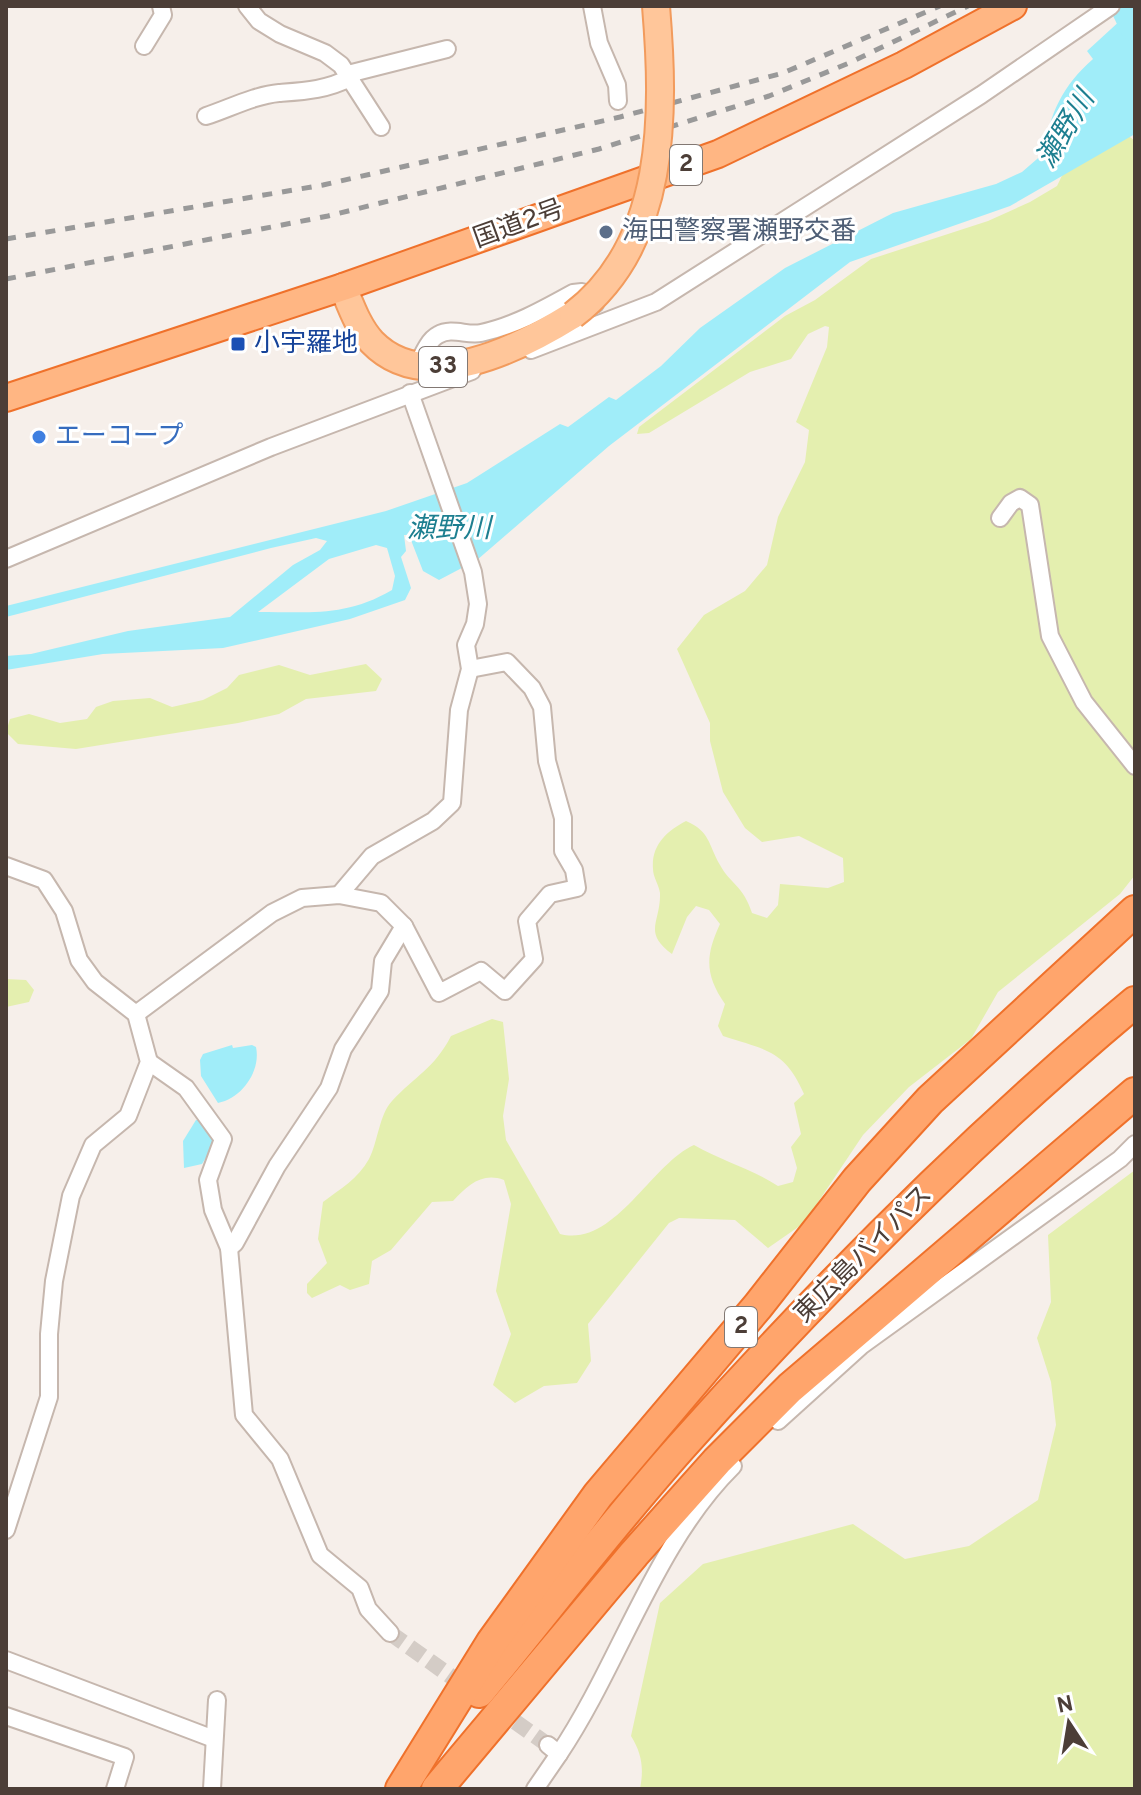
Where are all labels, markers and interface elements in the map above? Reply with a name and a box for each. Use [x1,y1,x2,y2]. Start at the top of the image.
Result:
water label: 瀬野川 [1030,82,1106,175]
road number: 2 [670,145,702,185]
street label: 国道2号 [469,193,569,257]
place label: 海田警察署瀬野交番 [622,216,856,249]
marker: 海田警察署瀬野交番 [597,223,615,241]
place label: 小宇羅地 [254,328,358,361]
marker: 小宇羅地 [229,335,247,353]
road number: 33 [419,347,467,387]
place label: エーコープ [55,421,183,454]
marker: エーコープ [30,428,48,446]
water label: 瀬野川 [407,512,494,548]
street label: 東広島バイパス [788,1179,940,1331]
road number: 2 [725,1307,757,1347]
north arrow [1029,1683,1109,1763]
text: N [1055,1691,1076,1721]

